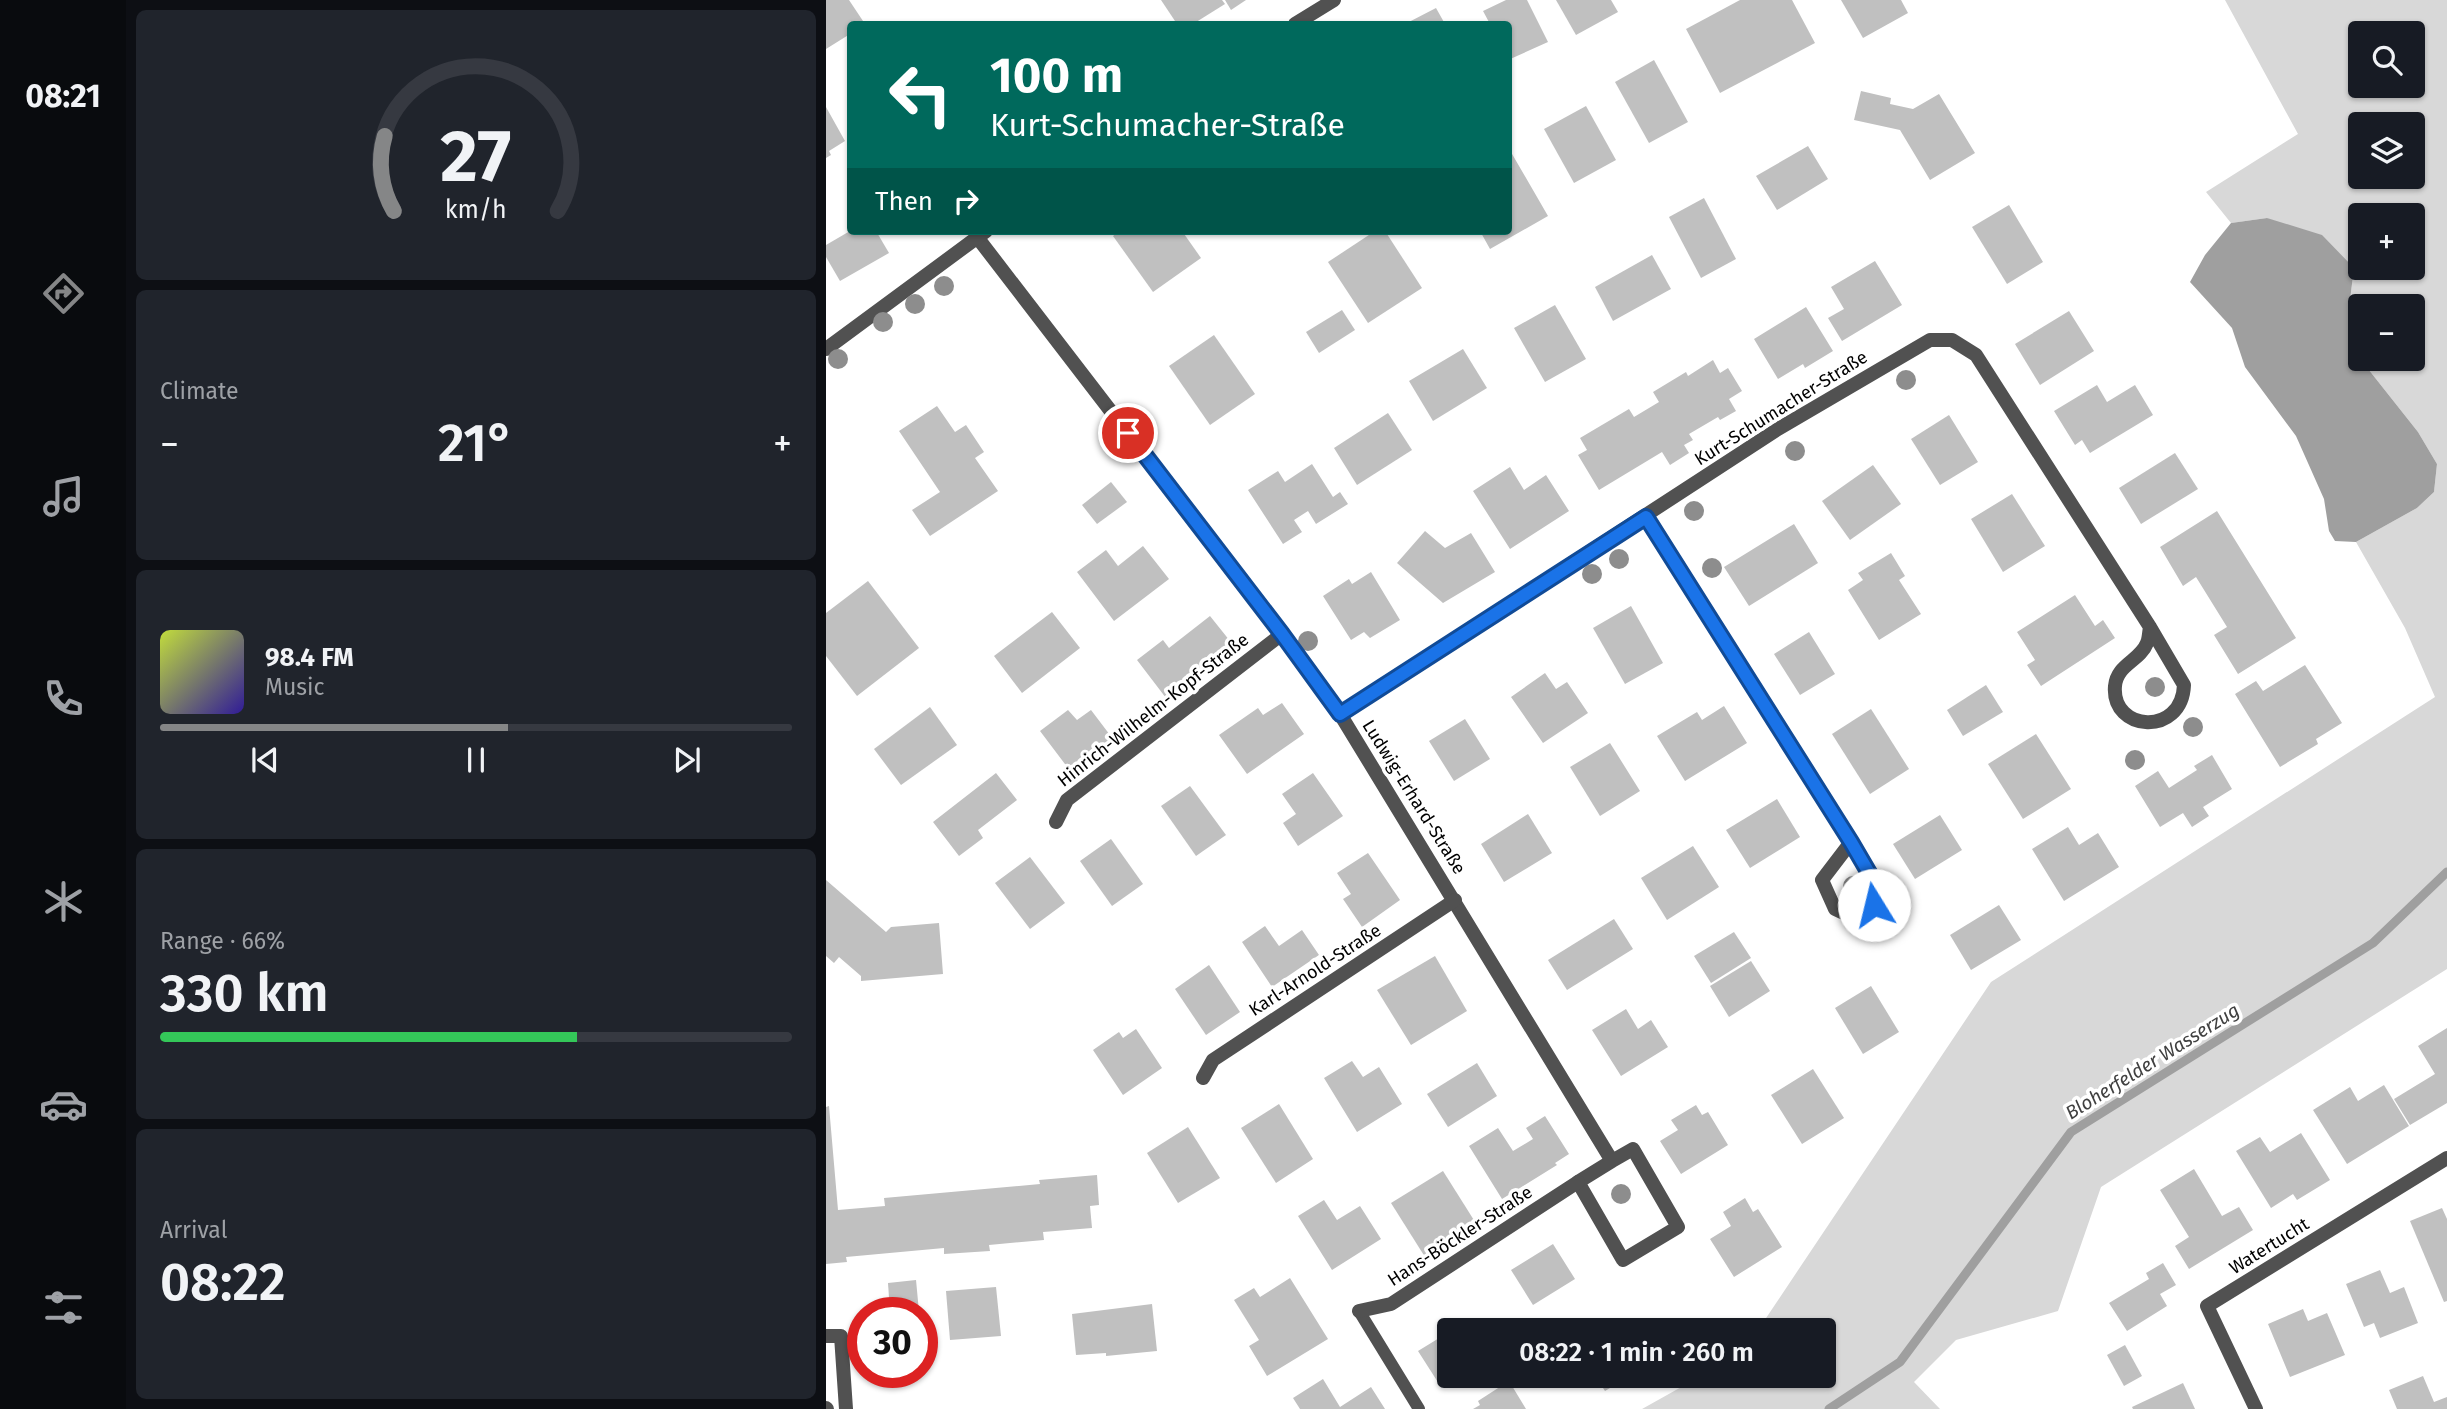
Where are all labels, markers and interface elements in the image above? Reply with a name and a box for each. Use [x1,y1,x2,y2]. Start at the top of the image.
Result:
map controls [2348,21,2425,371]
button: search [2348,21,2425,98]
text: 100 m [990,46,1123,105]
icon: left [875,49,966,140]
text: 08:21 [25,77,101,115]
text: Kurt-Schumacher-Straße [990,106,1345,144]
button: layers [2348,112,2425,189]
text: 27 [441,113,511,200]
icon: right [947,182,985,220]
text: Then [875,186,933,217]
text: km/h [445,195,507,225]
button: + [2348,203,2425,280]
icon: directions [39,269,88,318]
button: − [2348,294,2425,371]
street label: Kurt-Schumacher-Straße [1691,346,1871,470]
text: Climate [160,377,239,405]
pin [1098,403,1158,463]
text: 21° [438,412,514,475]
icon: arrive [1109,414,1147,452]
text: − [160,421,179,467]
text: + [773,421,792,467]
icon: music [39,472,88,521]
street label: Hinrich-Wilhelm-Kopf-Straße [1053,629,1253,791]
text: 98.4 FM [265,642,354,673]
text: Music [265,673,325,701]
icon: phone [39,674,88,723]
street label: Ludwig-Erhard-Straße [1358,716,1470,878]
icon: previous [246,741,284,779]
icon: pause [457,741,495,779]
icon: next [668,741,706,779]
position arrow [1837,868,1911,942]
icon: climate [39,877,88,926]
street label: Karl-Arnold-Straße [1245,919,1385,1021]
text: Range · 66% [160,927,285,955]
text: 330 km [160,962,329,1025]
water label: Bloherfelder Wasserzug [2061,999,2243,1124]
icon: car [39,1080,88,1129]
street label: Hans-Böckler-Straße [1384,1181,1536,1291]
street label: Watertucht [2225,1213,2313,1279]
text: Arrival [160,1216,227,1244]
text: 08:22 [160,1251,286,1314]
icon: filters [39,1283,88,1332]
speed limit sign: 30 [847,1297,938,1388]
text: 08:22 · 1 min · 260 m [1519,1337,1754,1368]

